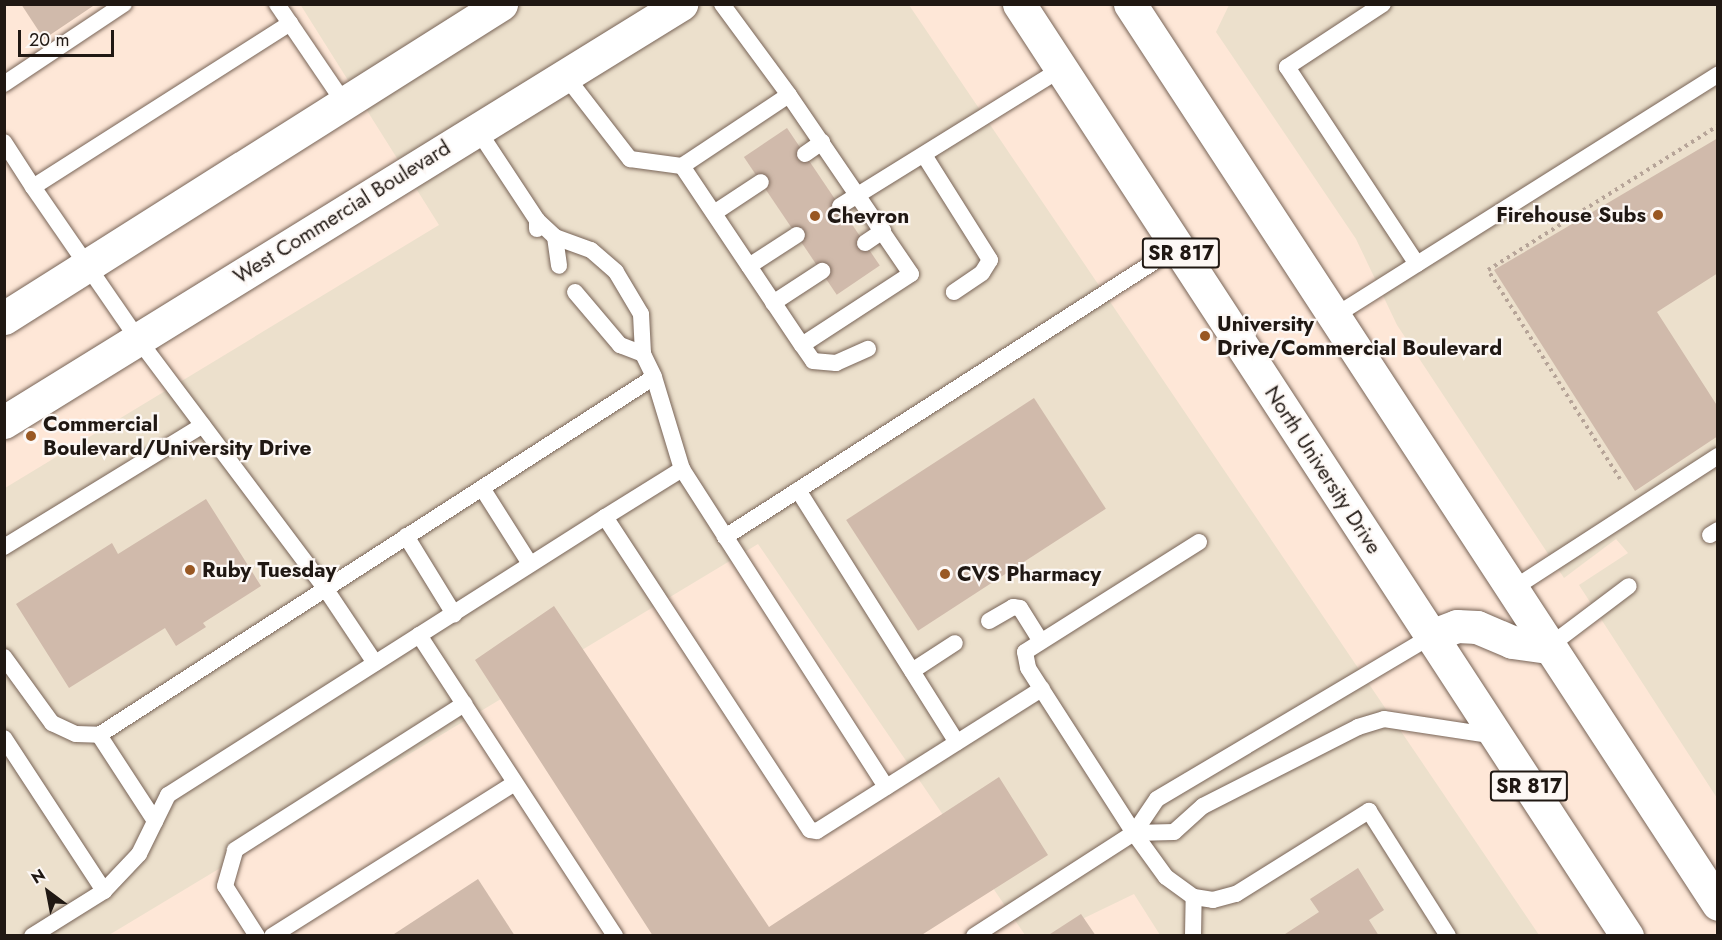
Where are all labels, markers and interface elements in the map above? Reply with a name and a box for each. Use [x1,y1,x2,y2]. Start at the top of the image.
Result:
scale bar [21,18,117,56]
text: 20 m [29,27,69,53]
street label: West Commercial Boulevard [229,135,455,289]
place label: Firehouse Subs [1496,202,1646,228]
place label: Chevron [827,203,909,229]
marker: Firehouse Subs [1651,208,1665,222]
marker: Chevron [808,209,822,223]
road number: SR 817 [1140,236,1222,270]
place label: University Drive/Commercial Boulevard [1217,311,1502,361]
marker: University Drive/Commercial Boulevard [1198,329,1212,343]
street label: North University Drive [1259,381,1387,559]
place label: Commercial Boulevard/University Drive [43,411,311,461]
marker: Commercial Boulevard/University Drive [24,429,38,443]
place label: Ruby Tuesday [202,557,336,583]
place label: CVS Pharmacy [957,561,1101,587]
marker: Ruby Tuesday [183,563,197,577]
marker: CVS Pharmacy [938,567,952,581]
road number: SR 817 [1488,769,1570,803]
north arrow [18,862,78,922]
text: N [27,863,50,889]

